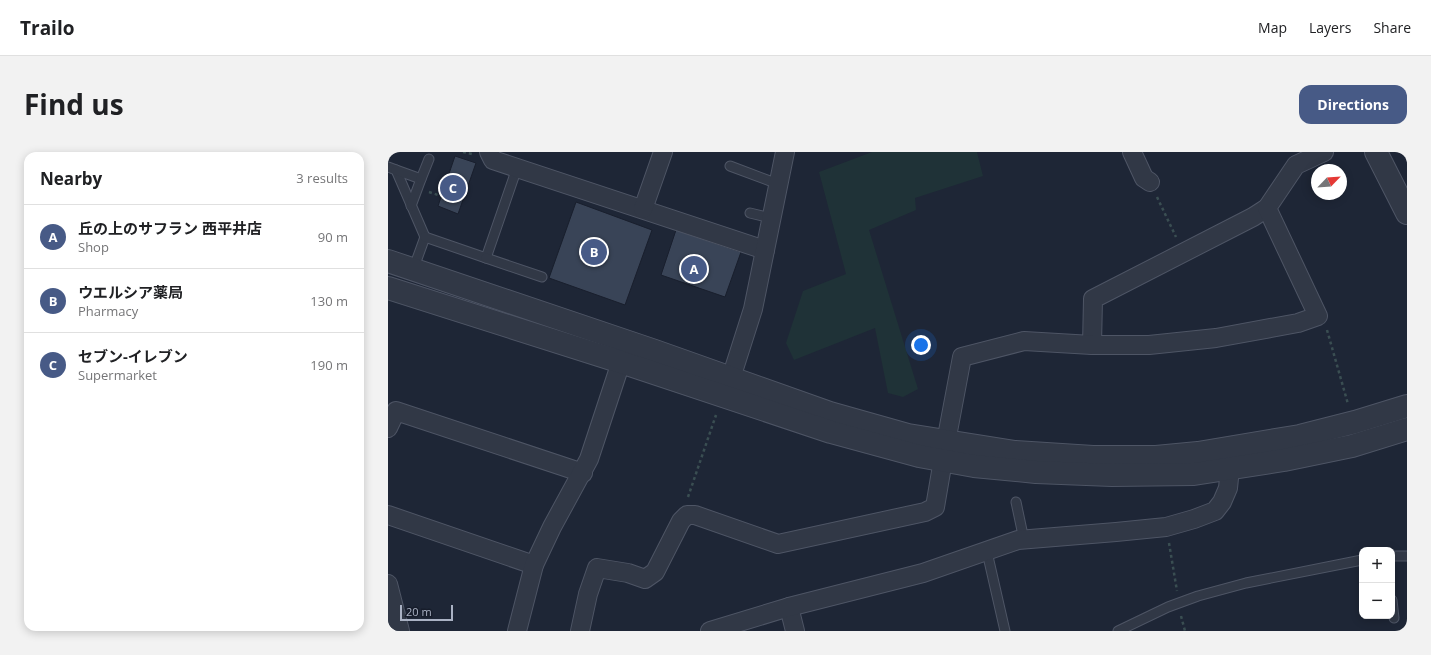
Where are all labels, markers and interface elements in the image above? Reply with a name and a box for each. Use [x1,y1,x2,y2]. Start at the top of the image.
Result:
text: Trailo [20,15,74,41]
text: Map [1258,18,1287,37]
text: Layers [1309,18,1351,37]
text: Share [1373,18,1411,37]
text: Find us [24,85,124,123]
button: Directions [1299,85,1407,124]
north arrow [1311,164,1347,200]
text: Nearby [40,167,102,190]
text: 3 results [296,169,348,187]
pin: C [440,173,466,203]
text: 丘の上のサフラン 西平井店 [78,218,262,238]
text: A [49,228,57,246]
text: 90 m [318,228,348,246]
pin: B [581,237,607,267]
text: Shop [78,238,109,256]
pin: A [681,254,707,284]
text: ウエルシア薬局 [78,282,183,302]
text: B [49,292,57,310]
text: 130 m [310,292,348,310]
text: Pharmacy [78,302,138,320]
your location [911,335,931,355]
text: セブン-イレブン [78,346,188,366]
text: C [49,356,57,374]
text: 190 m [310,356,348,374]
text: Supermarket [78,366,157,384]
map controls [1359,547,1395,619]
button: + [1359,547,1395,583]
button: − [1359,583,1395,619]
scale bar [400,603,453,622]
text: 20 m [406,604,432,619]

